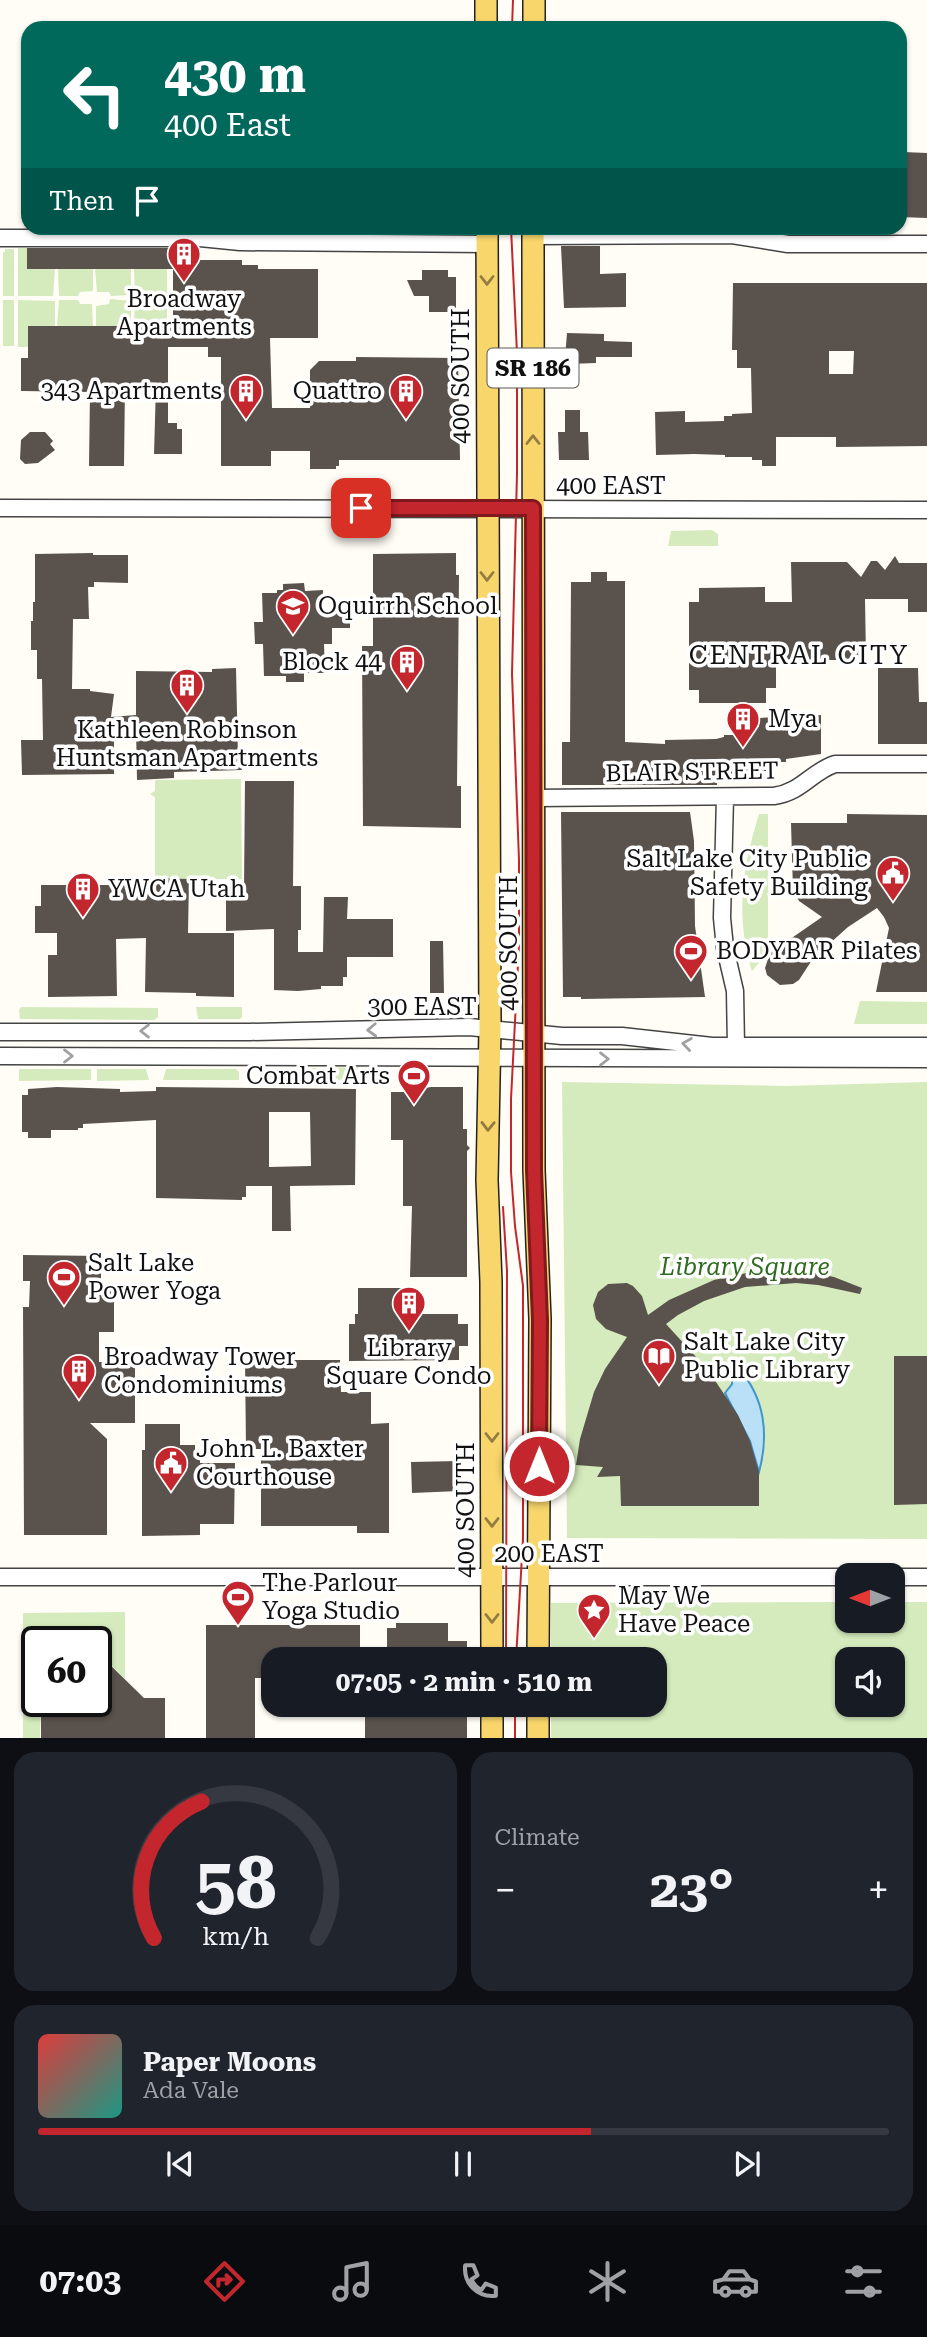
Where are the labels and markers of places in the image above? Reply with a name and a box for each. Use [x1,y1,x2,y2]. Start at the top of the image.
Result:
building icon: Broadway Apartments [165,235,203,284]
place label: Broadway Apartments [116,285,252,341]
building icon: 343 Apartments [227,372,265,421]
building icon: Quattro [387,372,425,421]
place label: 343 Apartments [40,377,222,405]
place label: Quattro [293,377,382,405]
pin [331,478,391,538]
school or university icon: Oquirrh School [274,587,312,636]
place label: Oquirrh School [318,592,498,620]
building icon: Block 44 [388,643,426,692]
place label: Block 44 [282,648,383,676]
building icon: Kathleen Robinson Huntsman Apartments [168,666,206,715]
building icon: Mya [724,700,762,749]
place label: Mya [768,705,817,733]
place label: Kathleen Robinson Huntsman Apartments [56,716,318,772]
place label: Salt Lake City Public Safety Building [626,845,868,901]
public building icon: Salt Lake City Public Safety Building [874,854,912,903]
building icon: YWCA Utah [64,870,102,919]
place label: YWCA Utah [108,875,245,903]
sports icon: BODYBAR Pilates [672,932,710,981]
place label: BODYBAR Pilates [716,937,917,965]
sports icon: Combat Arts [395,1057,433,1106]
place label: Combat Arts [246,1062,390,1090]
place label: Salt Lake Power Yoga [88,1249,221,1305]
sports icon: Salt Lake Power Yoga [45,1258,83,1307]
building icon: Library Square Condo [390,1284,428,1333]
place label: Salt Lake City Public Library [684,1328,851,1384]
place label: Library Square Condo [326,1334,492,1390]
library icon: Salt Lake City Public Library [640,1337,678,1386]
place label: Broadway Tower Condominiums [104,1343,296,1399]
building icon: Broadway Tower Condominiums [60,1352,98,1401]
place label: John L. Baxter Courthouse [196,1435,364,1491]
public building icon: John L. Baxter Courthouse [152,1444,190,1493]
place label: The Parlour Yoga Studio [262,1569,400,1625]
sports icon: The Parlour Yoga Studio [219,1578,257,1627]
place label: May We Have Peace [618,1582,750,1638]
place icon: May We Have Peace [575,1591,613,1640]

